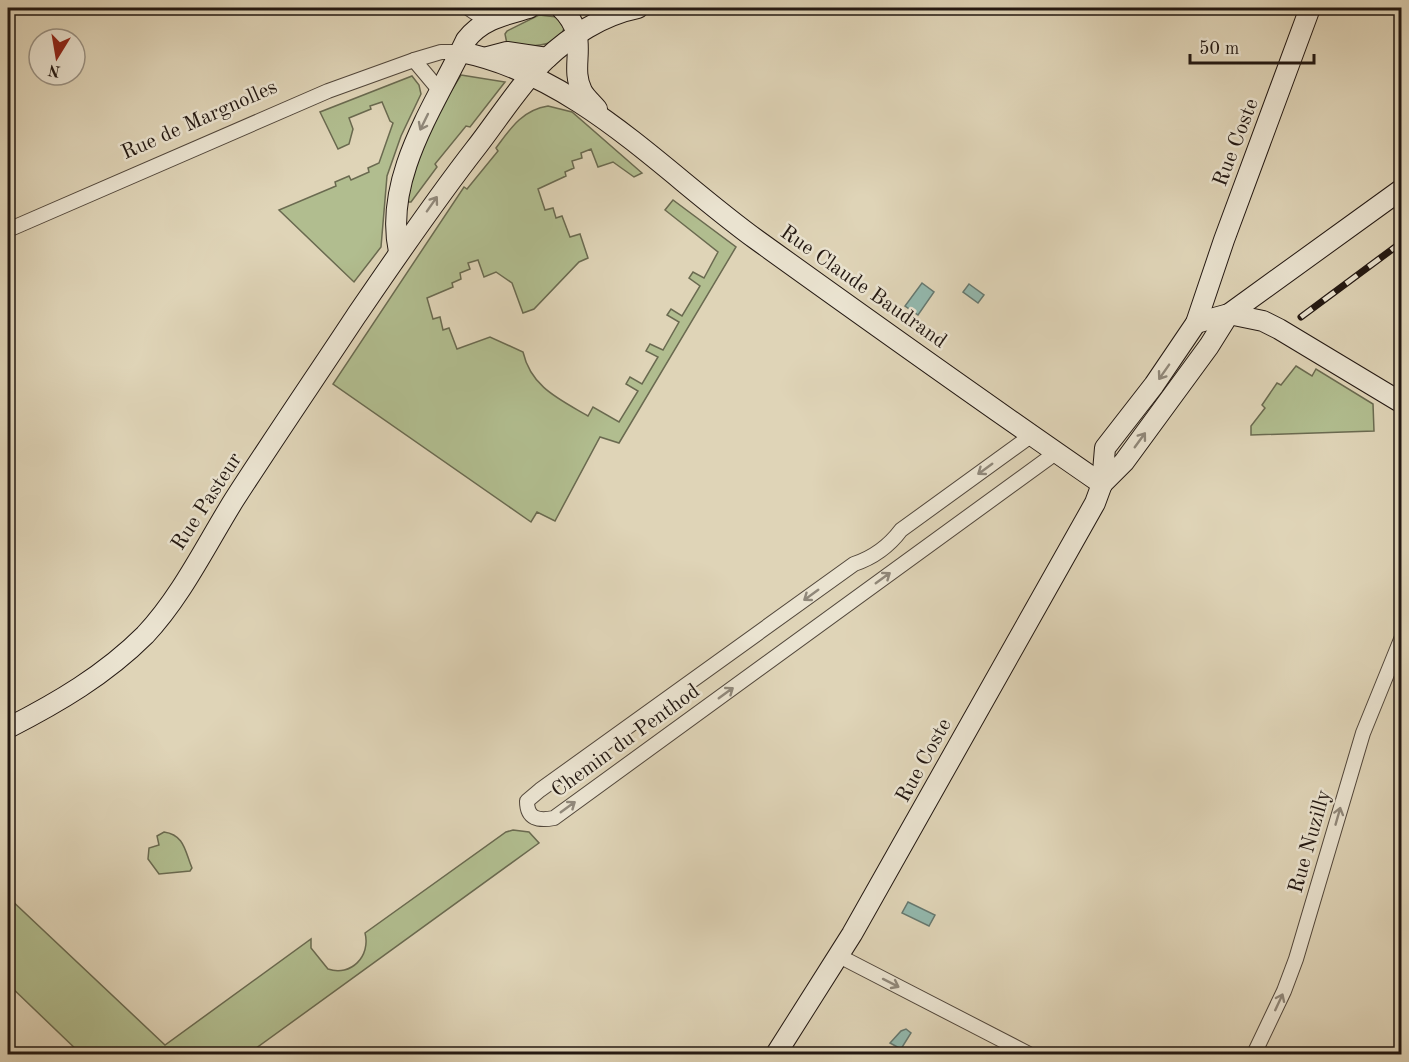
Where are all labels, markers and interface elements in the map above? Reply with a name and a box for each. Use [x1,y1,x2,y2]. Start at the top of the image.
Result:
north arrow [27,27,87,87]
scale bar [1190,27,1314,65]
text: 50 m [1199,40,1239,58]
text: N [46,61,62,79]
street label: Rue de Margnolles [119,77,281,164]
street label: Rue Coste [1210,96,1263,189]
one-way arrow [418,113,430,131]
one-way arrow [426,197,438,213]
street label: Rue Claude Baudrand [776,222,950,353]
one-way arrow [1158,363,1170,379]
one-way arrow [1134,433,1146,449]
street label: Rue Pasteur [168,449,247,554]
one-way arrow [977,462,993,475]
one-way arrow [875,572,891,584]
one-way arrow [803,589,819,601]
street label: Chemin du Penthod [548,681,704,802]
one-way arrow [717,687,733,699]
street label: Rue Coste [893,715,956,806]
street label: Rue Nuzilly [1286,787,1335,896]
one-way arrow [560,801,576,814]
one-way arrow [1333,807,1344,826]
one-way arrow [881,978,899,989]
one-way arrow [1274,993,1286,1011]

